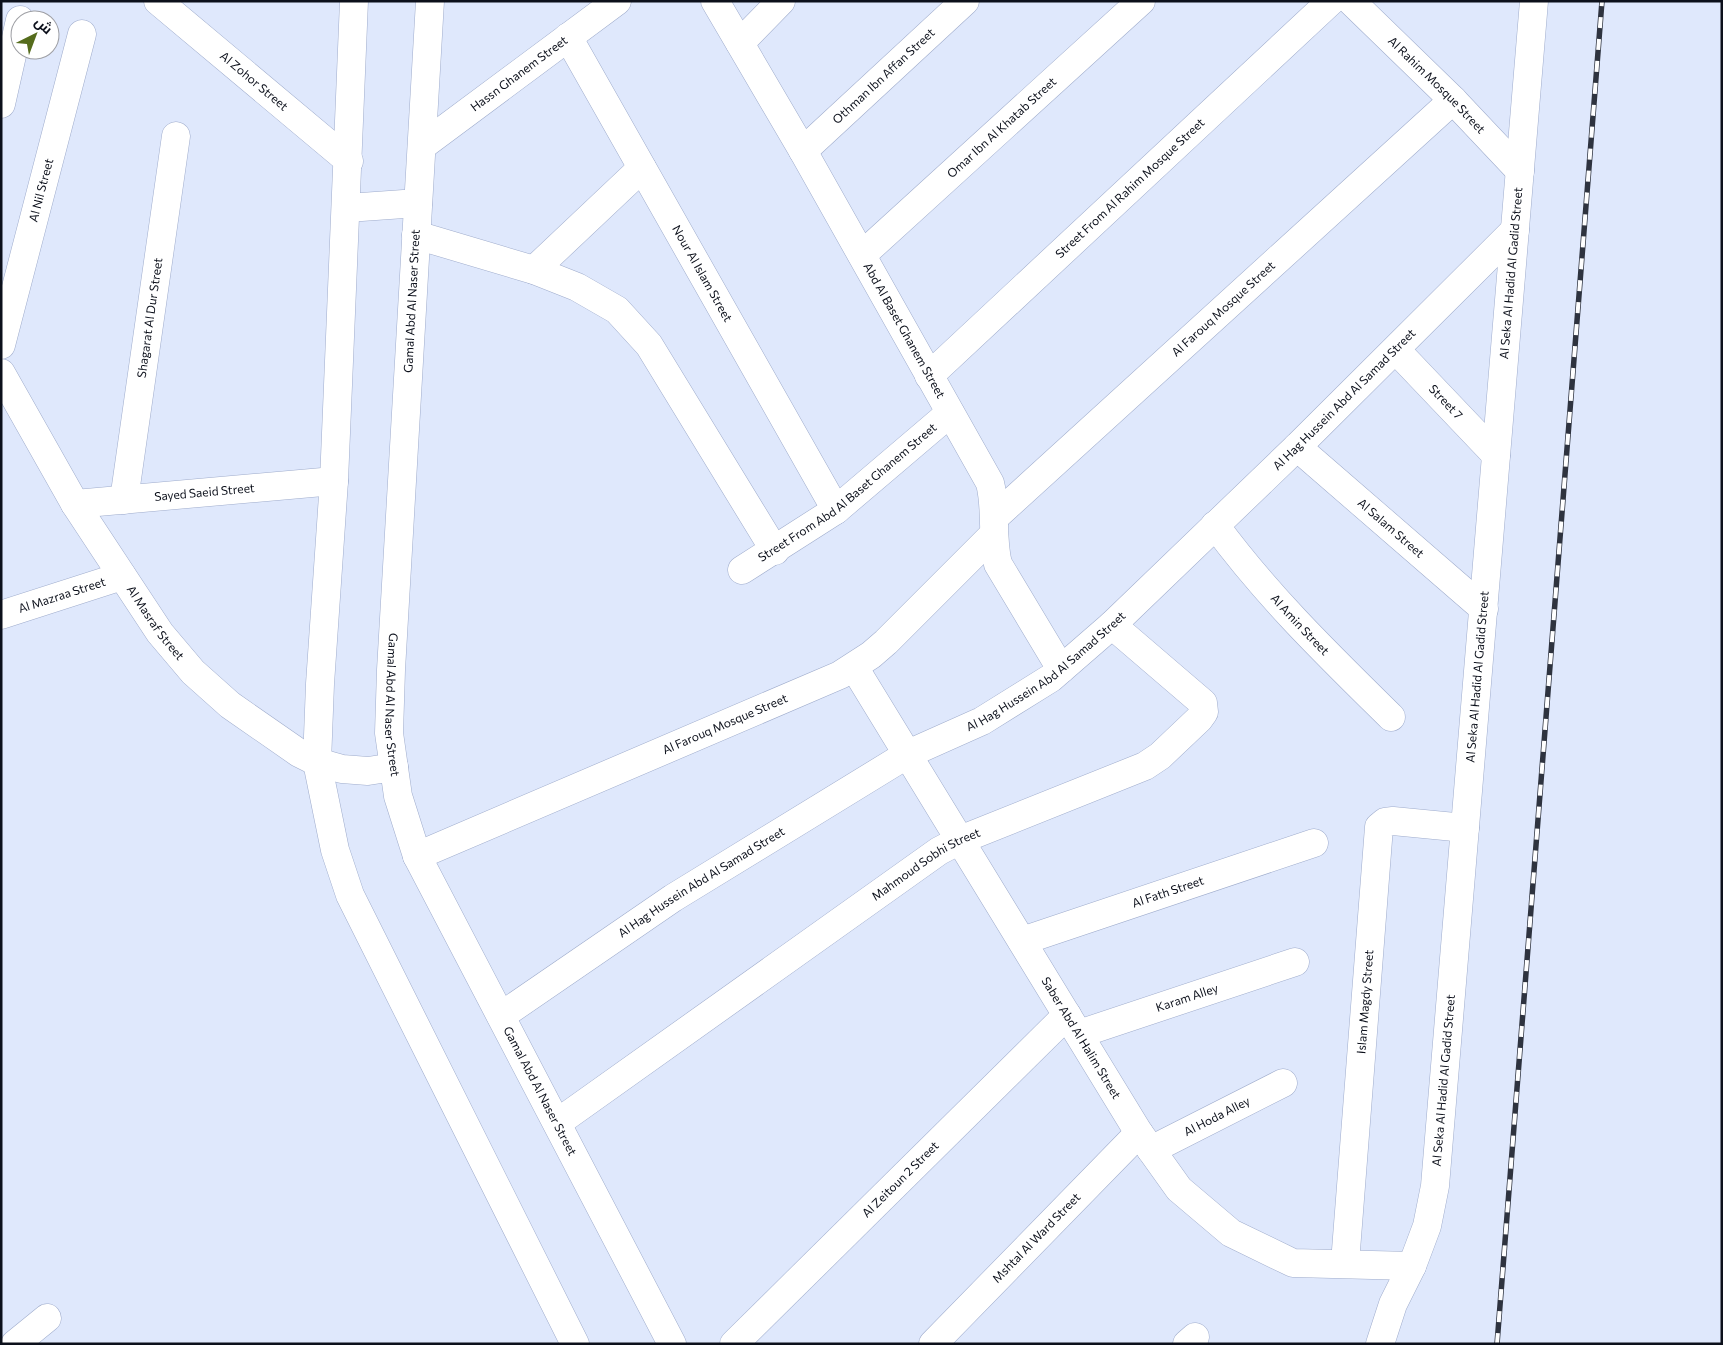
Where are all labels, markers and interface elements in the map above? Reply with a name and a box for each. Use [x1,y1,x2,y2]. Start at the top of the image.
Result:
north arrow [10,10,60,60]
text: ش [31,13,56,38]
street label: Othman Ibn Affan Street [829,25,937,126]
street label: Hassn Ghanem Street [467,32,570,114]
street label: Al Rahim Mosque Street [1386,33,1489,136]
street label: Al Zohor Street [218,48,291,113]
street label: Omar Ibn Al Khatab Street [944,74,1059,180]
street label: Street From Al Rahim Mosque Street [1052,115,1207,261]
street label: Al Nil Street [25,157,55,223]
street label: Al Seka Al Hadid Al Gadid Street [1496,187,1524,360]
street label: Nour Al Islam Street [670,222,736,324]
street label: Gamal Abd Al Naser Street [400,229,422,373]
street label: Shagarat Al Dur Street [134,257,165,379]
street label: Al Farouq Mosque Street [1168,258,1277,359]
street label: Abd Al Baset Ghanem Street [861,260,949,400]
street label: Al Hag Hussein Abd Al Samad Street [1270,325,1418,472]
street label: Street 7 [1427,381,1466,422]
street label: Street From Abd Al Baset Ghanem Street [755,420,939,564]
street label: Sayed Saeid Street [154,480,255,503]
street label: Al Salam Street [1355,495,1427,560]
street label: Al Mazraa Street [16,574,107,615]
street label: Al Masraf Street [125,582,188,662]
street label: Al Seka Al Hadid Al Gadid Street [1462,590,1491,763]
street label: Al Amin Street [1268,591,1333,658]
street label: Al Hag Hussein Abd Al Samad Street [964,608,1128,733]
street label: Gamal Abd Al Naser Street [383,633,403,777]
street label: Al Farouq Mosque Street [660,690,789,756]
street label: Al Hag Hussein Abd Al Samad Street [615,823,787,940]
street label: Mahmoud Sobhi Street [869,825,982,903]
street label: Al Fath Street [1130,873,1205,910]
street label: Islam Magdy Street [1353,949,1375,1054]
street label: Saber Abd Al Halim Street [1039,974,1124,1101]
street label: Karam Alley [1154,980,1220,1014]
street label: Al Seka Al Hadid Al Gadid Street [1429,994,1457,1167]
street label: Gamal Abd Al Naser Street [501,1024,580,1158]
street label: Al Hoda Alley [1181,1093,1252,1138]
street label: Al Zeitoun 2 Street [859,1138,941,1220]
street label: Mshtal Al Ward Street [989,1190,1083,1285]

